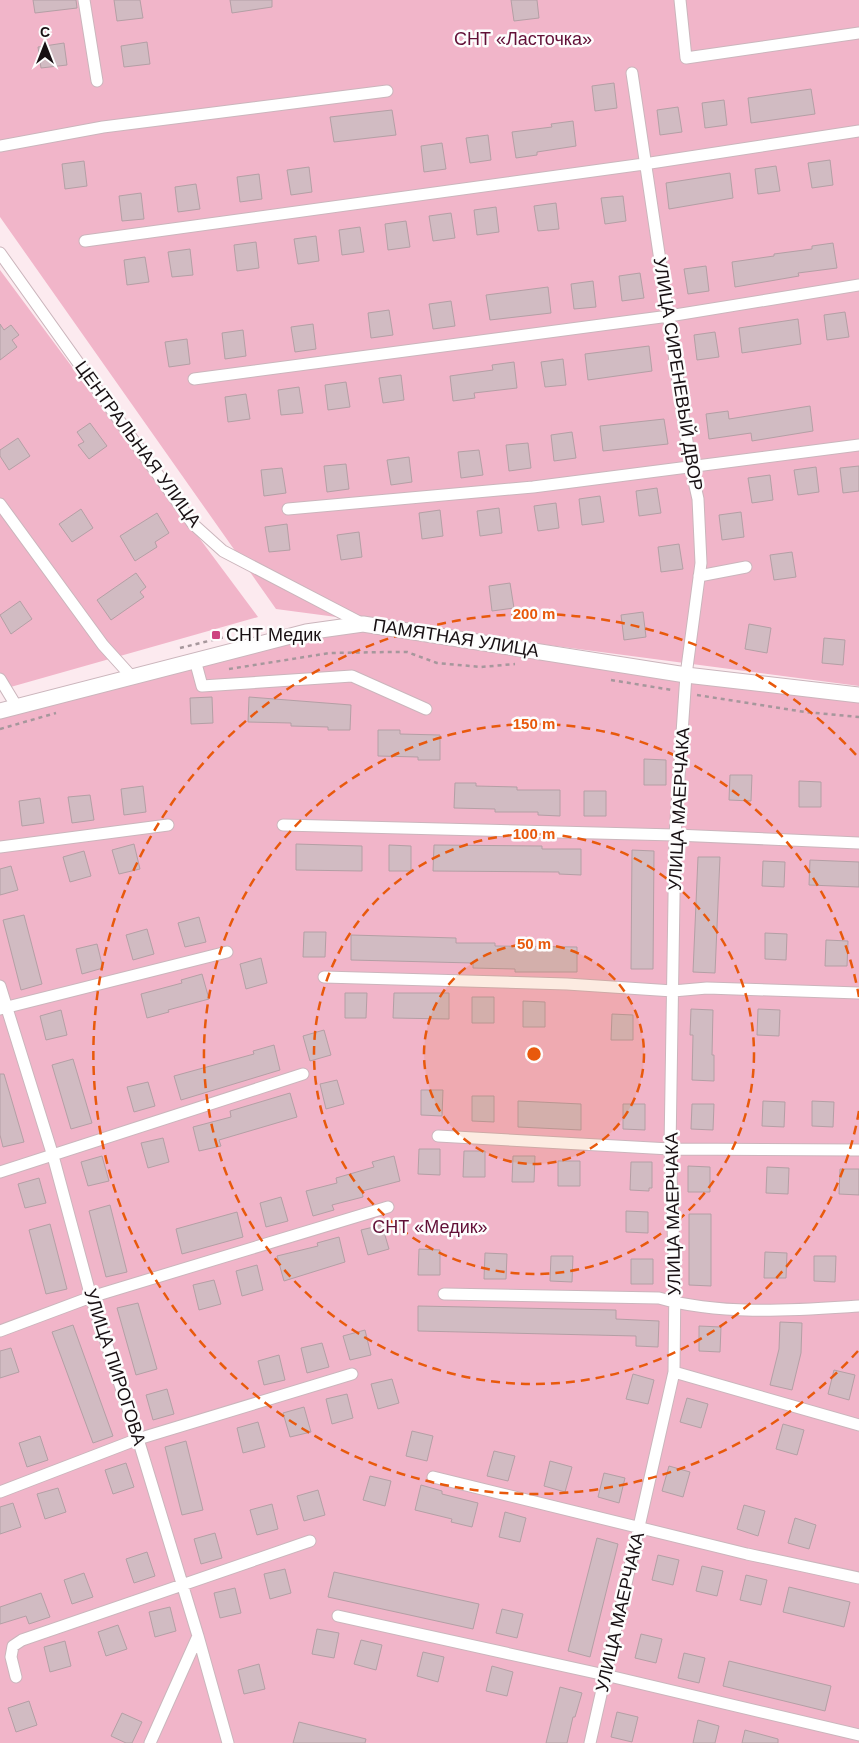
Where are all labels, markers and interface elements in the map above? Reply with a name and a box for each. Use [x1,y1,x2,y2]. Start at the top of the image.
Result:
north arrow [20,20,70,70]
text: С [40,24,50,40]
park label: СНТ «Ласточка» [454,29,592,49]
street label: УЛИЦА СИРЕНЕВЫЙ ДВОР [650,256,707,492]
street label: ЦЕНТРАЛЬНАЯ УЛИЦА [71,357,205,531]
text: 200 m [513,605,555,622]
street label: ПАМЯТНАЯ УЛИЦА [372,615,540,661]
place label: СНТ Медик [226,625,321,645]
marker: СНТ Медик [210,629,222,641]
text: 150 m [513,715,555,732]
street label: УЛИЦА МАЕРЧАКА [665,727,693,891]
text: 100 m [513,825,555,842]
text: 50 m [517,935,551,952]
centre of rings [525,1045,543,1063]
street label: УЛИЦА МАЕРЧАКА [662,1132,684,1296]
park label: СНТ «Медик» [372,1217,488,1237]
street label: УЛИЦА ПИРОГОВА [80,1286,150,1448]
street label: УЛИЦА МАЕРЧАКА [592,1530,648,1694]

